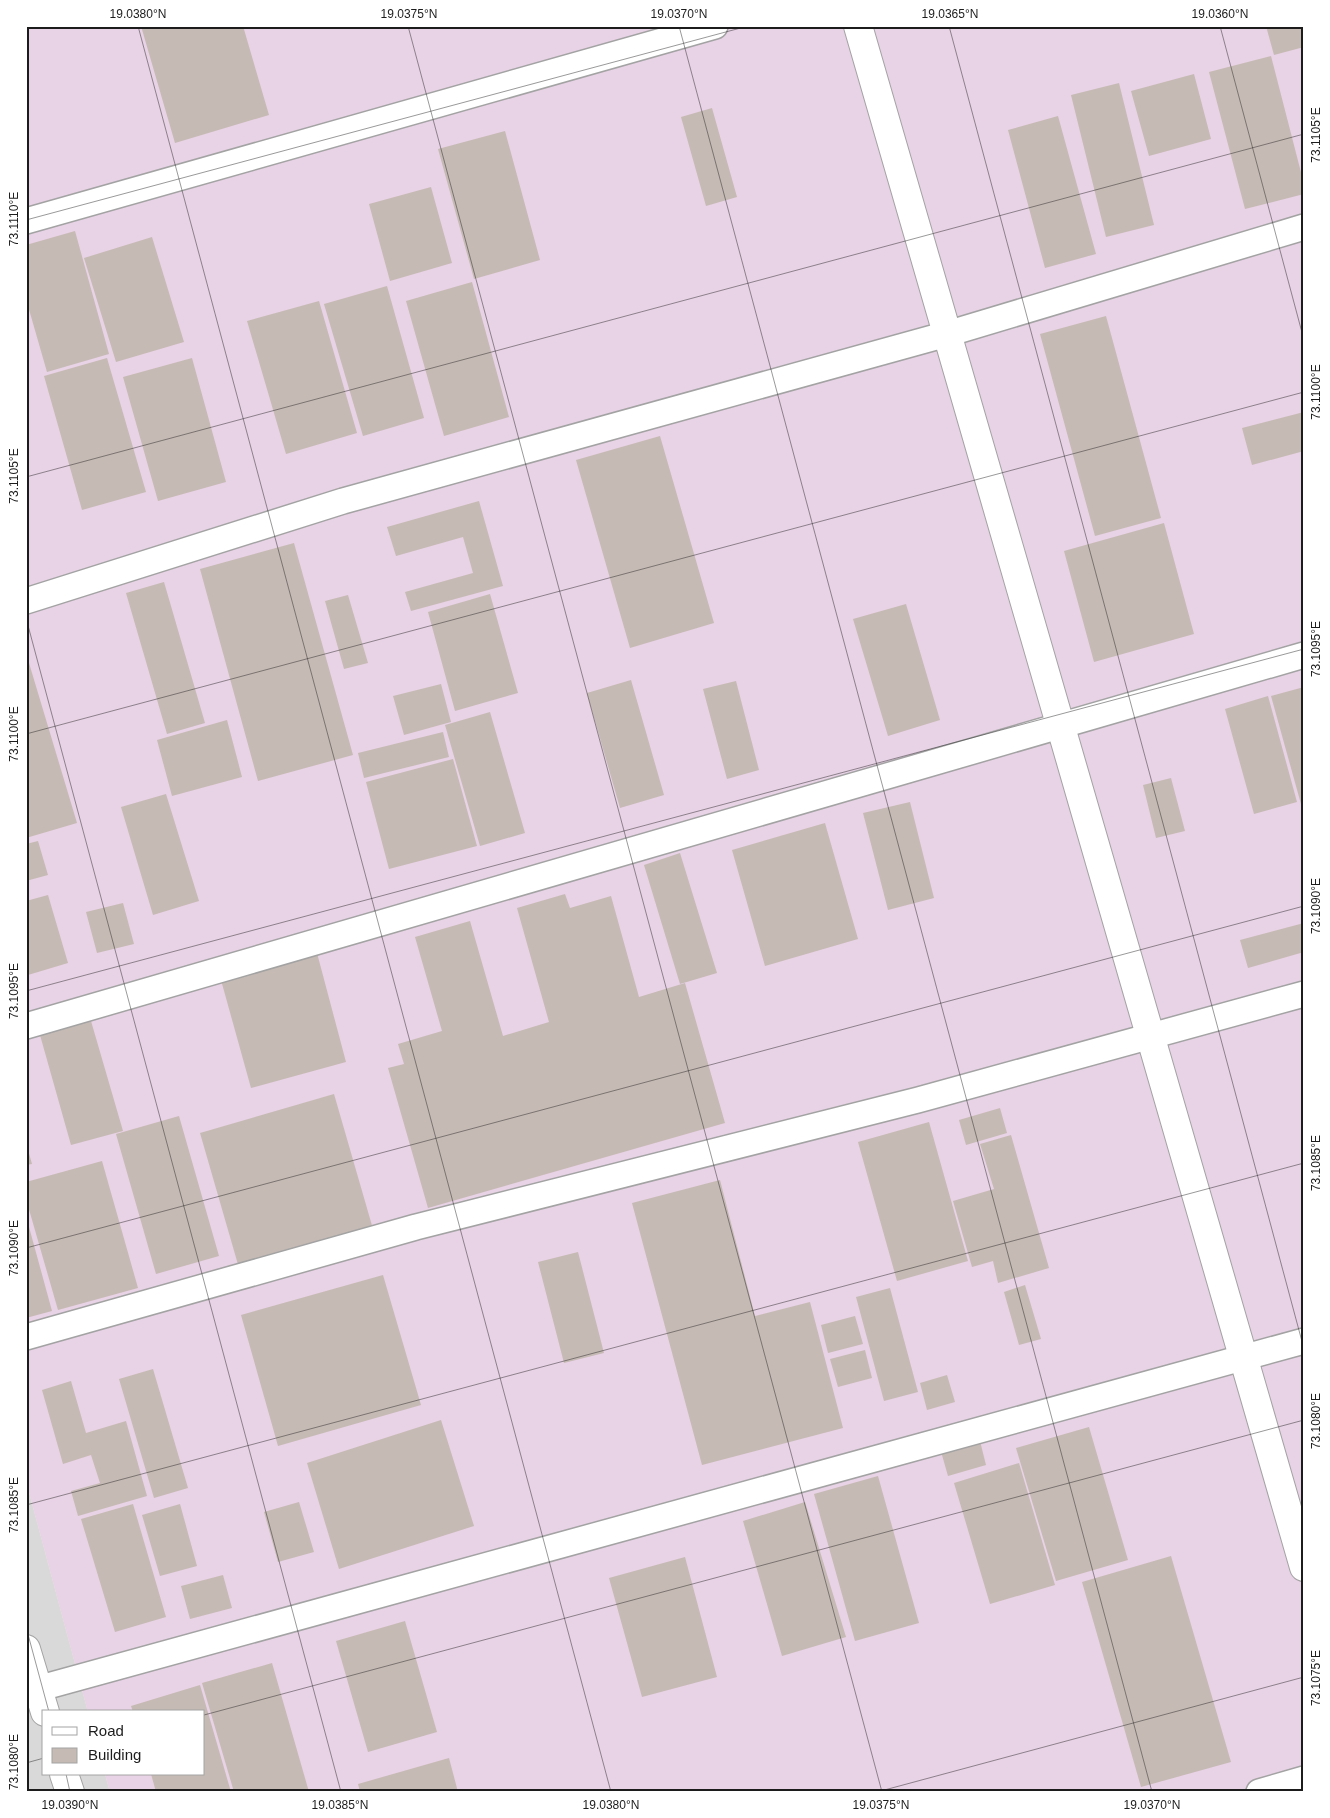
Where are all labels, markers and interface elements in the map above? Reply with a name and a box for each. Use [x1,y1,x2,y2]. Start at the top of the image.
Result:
text: 19.0380°N [110,7,166,21]
text: 19.0375°N [381,7,437,21]
text: 19.0370°N [651,7,707,21]
text: 19.0365°N [922,7,978,21]
text: 19.0360°N [1192,7,1248,21]
text: 73.1105°E [1309,107,1323,163]
text: 73.1110°E [7,192,21,246]
text: 73.1100°E [1309,364,1323,420]
text: 73.1105°E [7,448,21,504]
text: 73.1095°E [1309,621,1323,677]
text: 73.1100°E [7,706,21,762]
text: 73.1090°E [1309,878,1323,934]
text: 73.1095°E [7,963,21,1019]
text: 73.1085°E [1309,1135,1323,1191]
text: 73.1090°E [7,1220,21,1276]
text: 73.1080°E [1309,1393,1323,1449]
text: 73.1085°E [7,1477,21,1533]
text: 73.1075°E [1309,1650,1323,1706]
legend [42,1710,205,1776]
text: Road [88,1722,124,1739]
text: 73.1080°E [7,1734,21,1790]
text: Building [88,1746,141,1763]
text: 19.0390°N [42,1798,98,1812]
text: 19.0385°N [312,1798,368,1812]
text: 19.0380°N [583,1798,639,1812]
text: 19.0375°N [853,1798,909,1812]
text: 19.0370°N [1124,1798,1180,1812]

